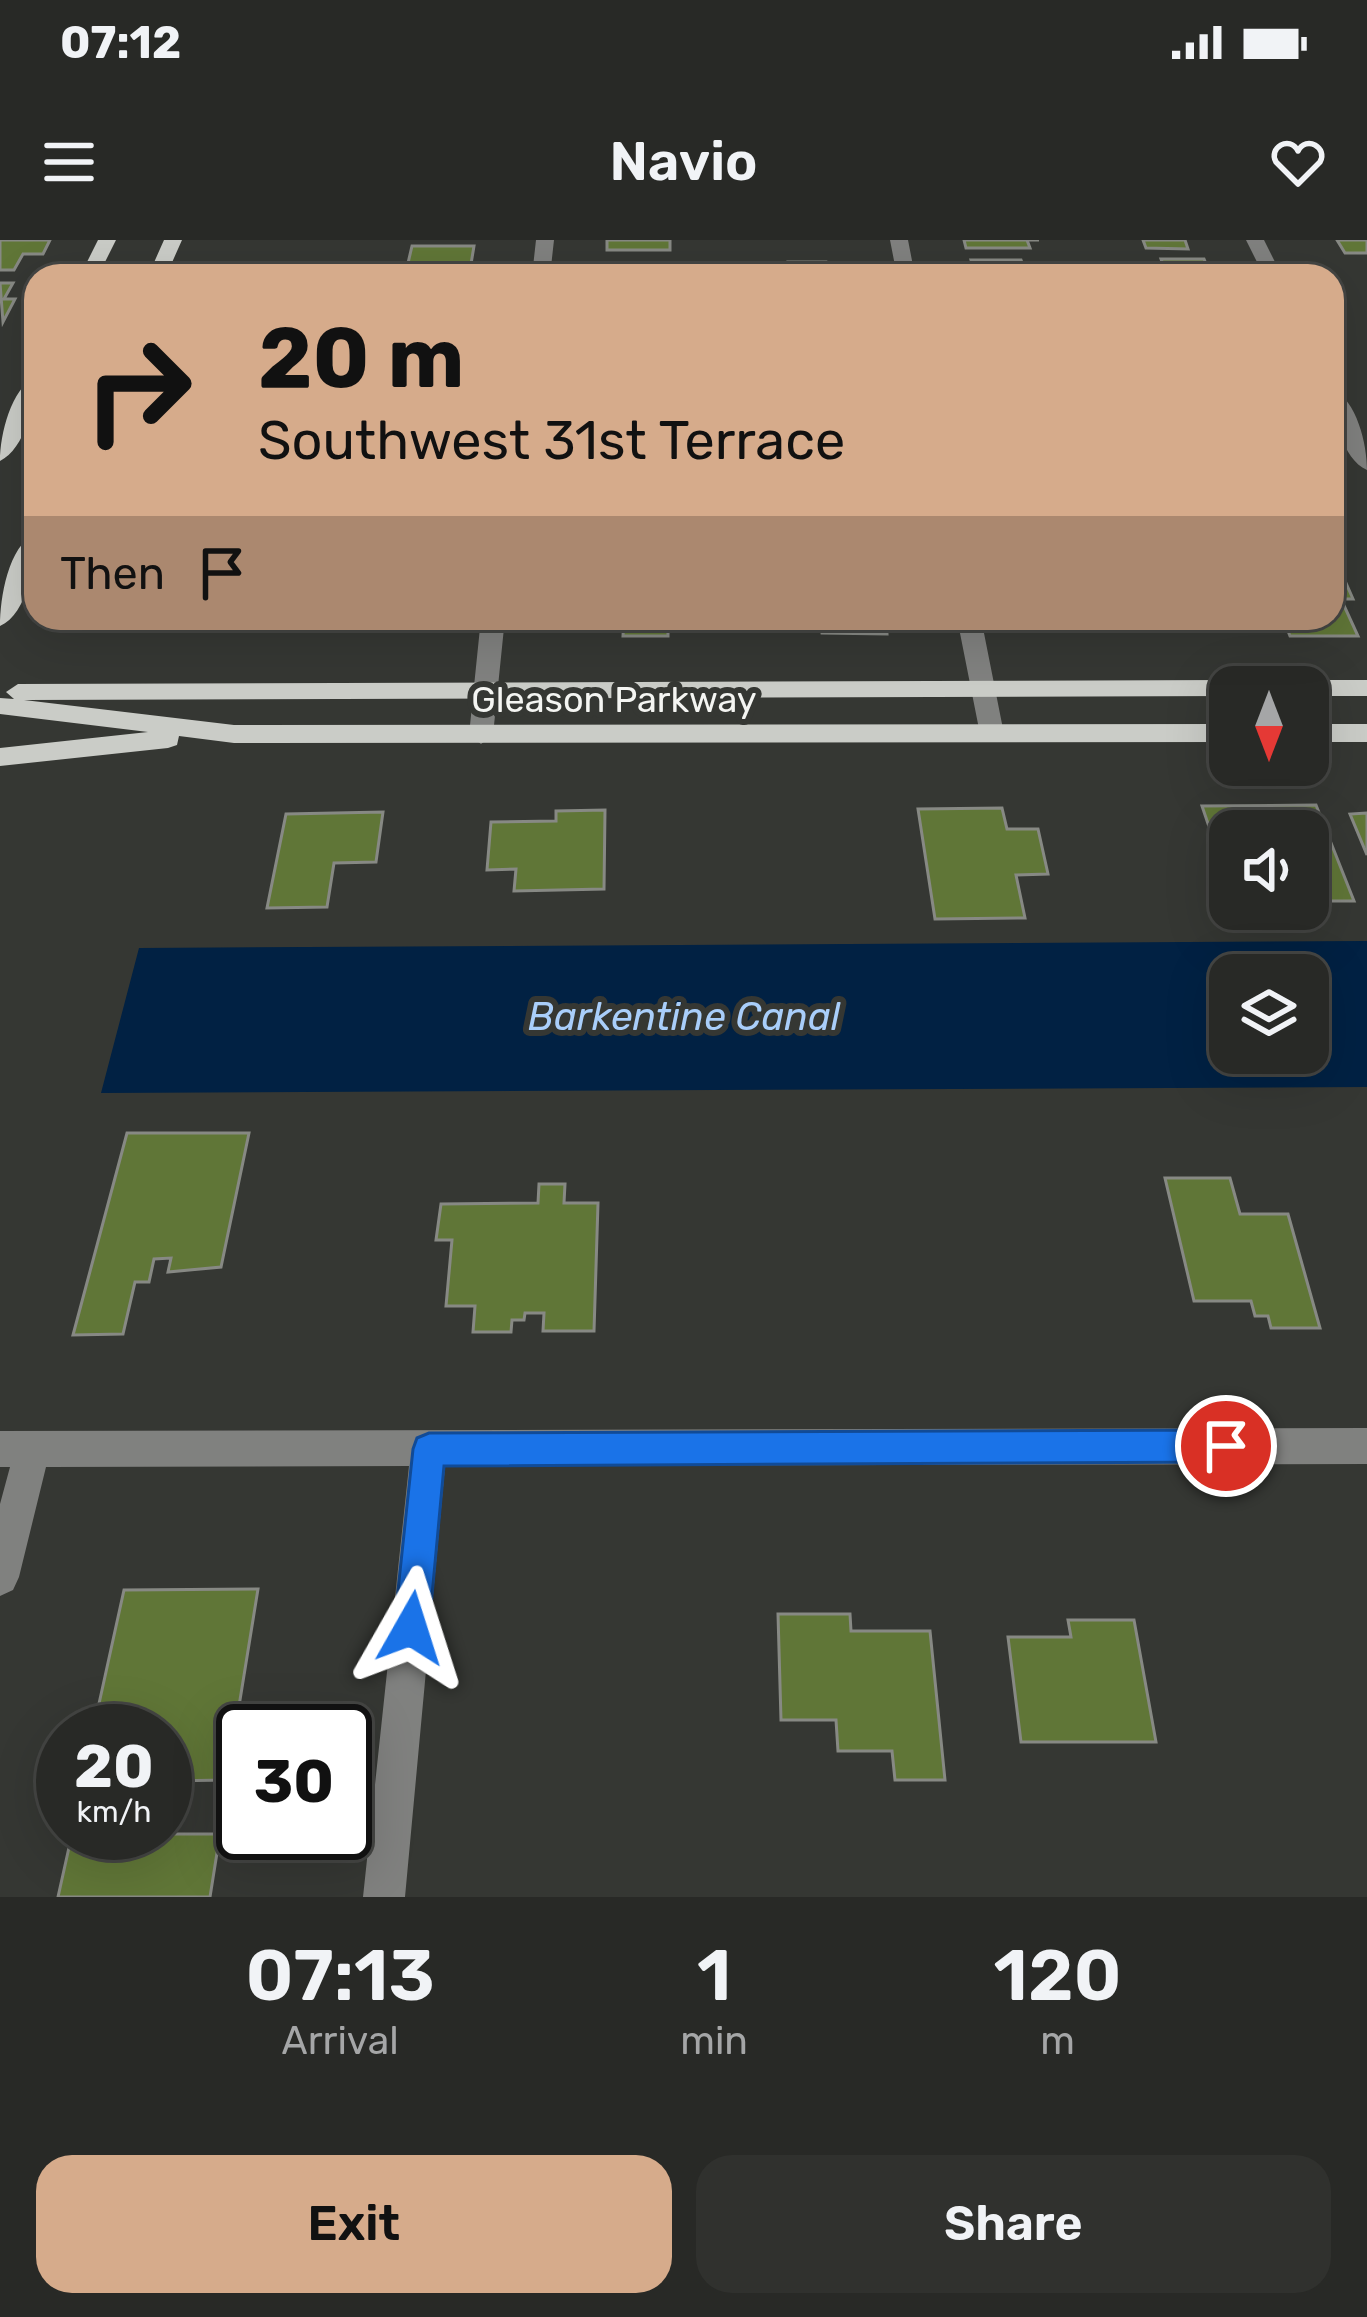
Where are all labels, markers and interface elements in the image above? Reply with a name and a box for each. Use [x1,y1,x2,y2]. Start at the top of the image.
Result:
text: 07:12 [60,16,181,69]
icon: menu [36,129,102,195]
icon: heart [1265,129,1331,195]
text: Navio [610,130,757,194]
text: 20 m [258,308,465,408]
icon: right [60,312,216,468]
text: Southwest 31st Terrace [258,409,845,473]
icon: arrive [189,540,255,606]
text: Then [60,547,165,600]
north arrow [1209,666,1329,786]
map controls [1209,666,1329,1074]
street label: Gleason Parkway [471,678,757,721]
button: sound [1209,810,1329,930]
button: layers [1209,954,1329,1074]
water label: Barkentine Canal [528,994,841,1040]
pin [1175,1395,1277,1497]
icon: arrive [1193,1413,1259,1479]
position arrow [348,1565,474,1691]
speed limit sign: 30 [216,1704,372,1860]
text: 20 [74,1731,154,1802]
text: km/h [77,1794,151,1830]
text: 07:13 [245,1933,435,2018]
text: 1 [697,1933,731,2018]
text: 120 [993,1933,1122,2018]
text: Arrival [282,2018,399,2064]
text: min [680,2018,748,2064]
text: m [1040,2018,1075,2064]
button: Exit [36,2155,672,2293]
button: Share [696,2155,1331,2293]

